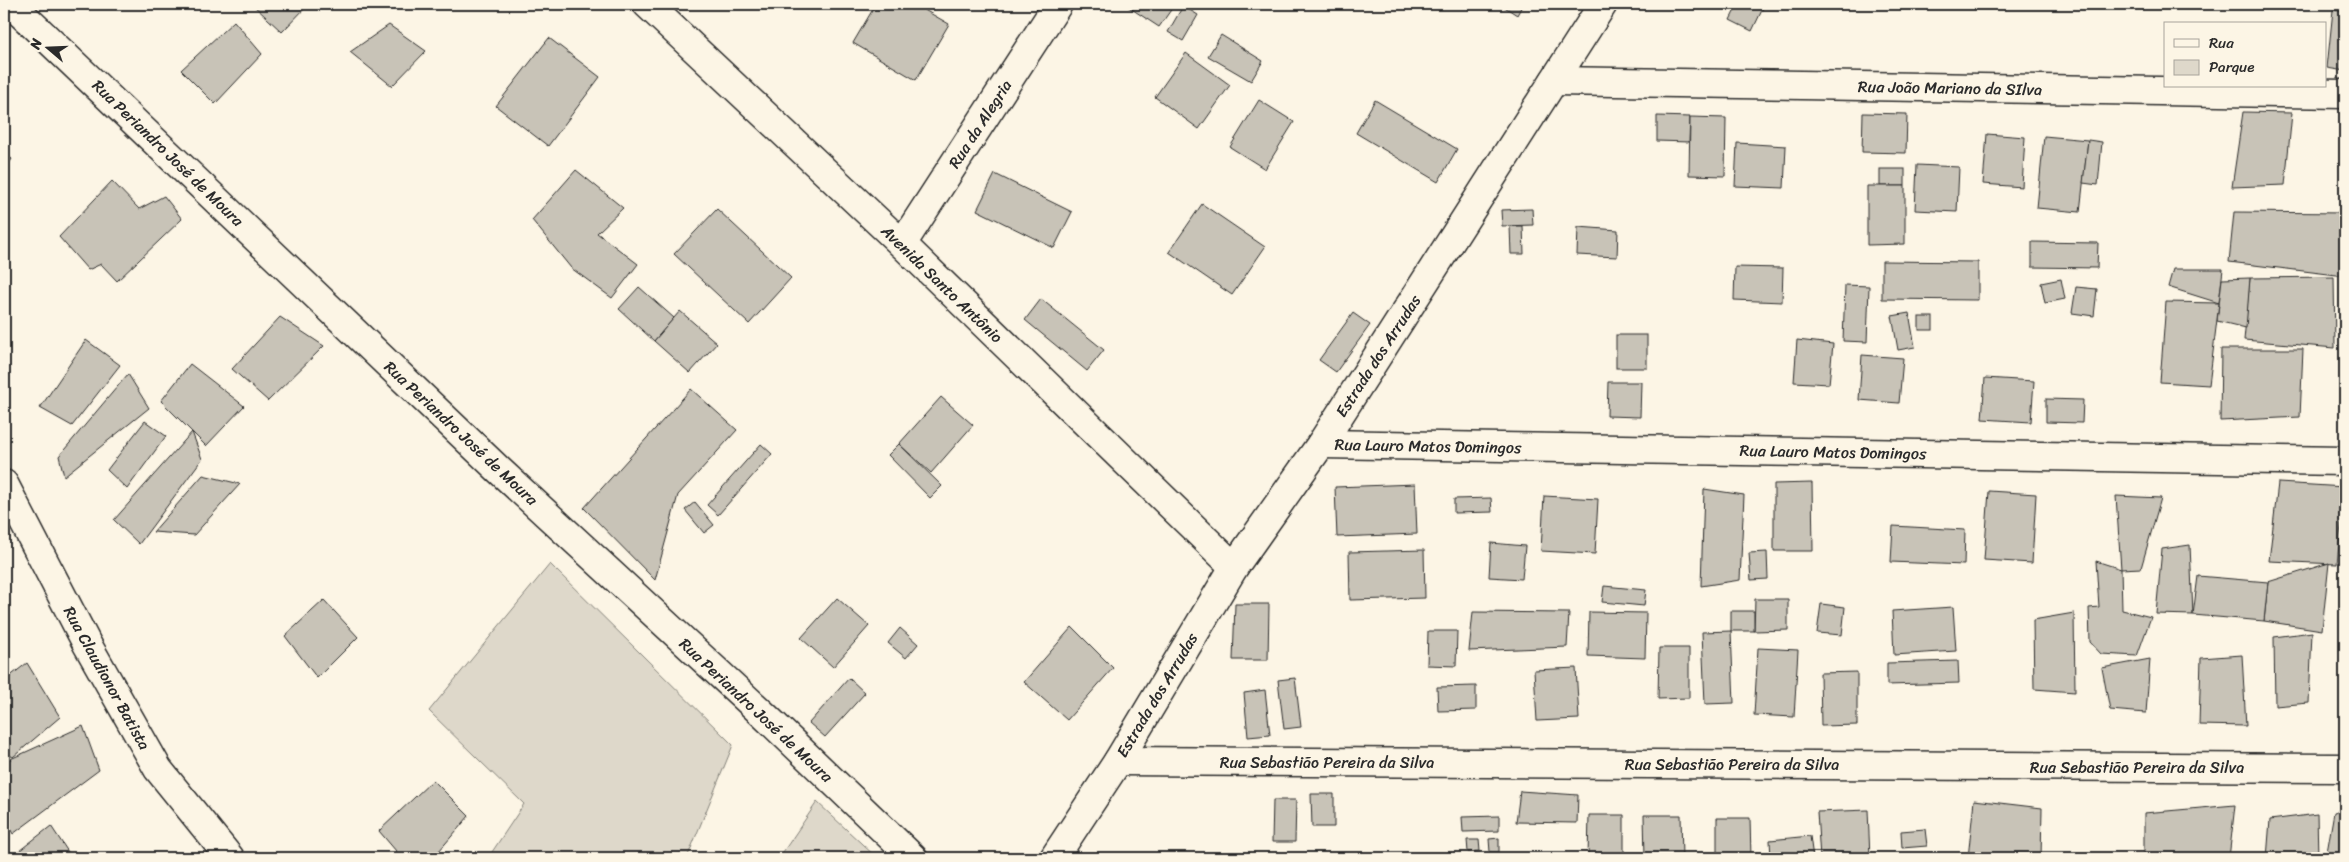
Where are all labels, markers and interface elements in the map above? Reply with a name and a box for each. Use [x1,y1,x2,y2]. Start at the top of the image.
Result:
north arrow [22,22,72,72]
legend [2164,22,2326,88]
text: Rua [2209,30,2234,56]
text: N [22,35,50,54]
text: Parque [2209,54,2254,80]
street label: Rua Periandro José de Moura [85,72,252,234]
street label: Rua João Mariano da SIlva [1858,72,2042,104]
street label: Rua da Alegria [940,74,1020,174]
street label: Avenida Santo Antônio [873,217,1010,350]
street label: Estrada dos Arrudas [1327,288,1429,423]
street label: Rua Periandro José de Moura [377,353,546,513]
street label: Rua Lauro Matos Domingos [1334,430,1522,462]
street label: Rua Lauro Matos Domingos [1739,436,1927,468]
street label: Rua Claudionor Batista [55,601,159,755]
street label: Estrada dos Arrudas [1108,626,1206,763]
street label: Rua Periandro José de Moura [672,630,841,790]
street label: Rua Sebastião Pereira da Silva [1220,748,1434,777]
street label: Rua Sebastião Pereira da Silva [1625,750,1839,779]
street label: Rua Sebastião Pereira da Silva [2030,753,2244,782]

